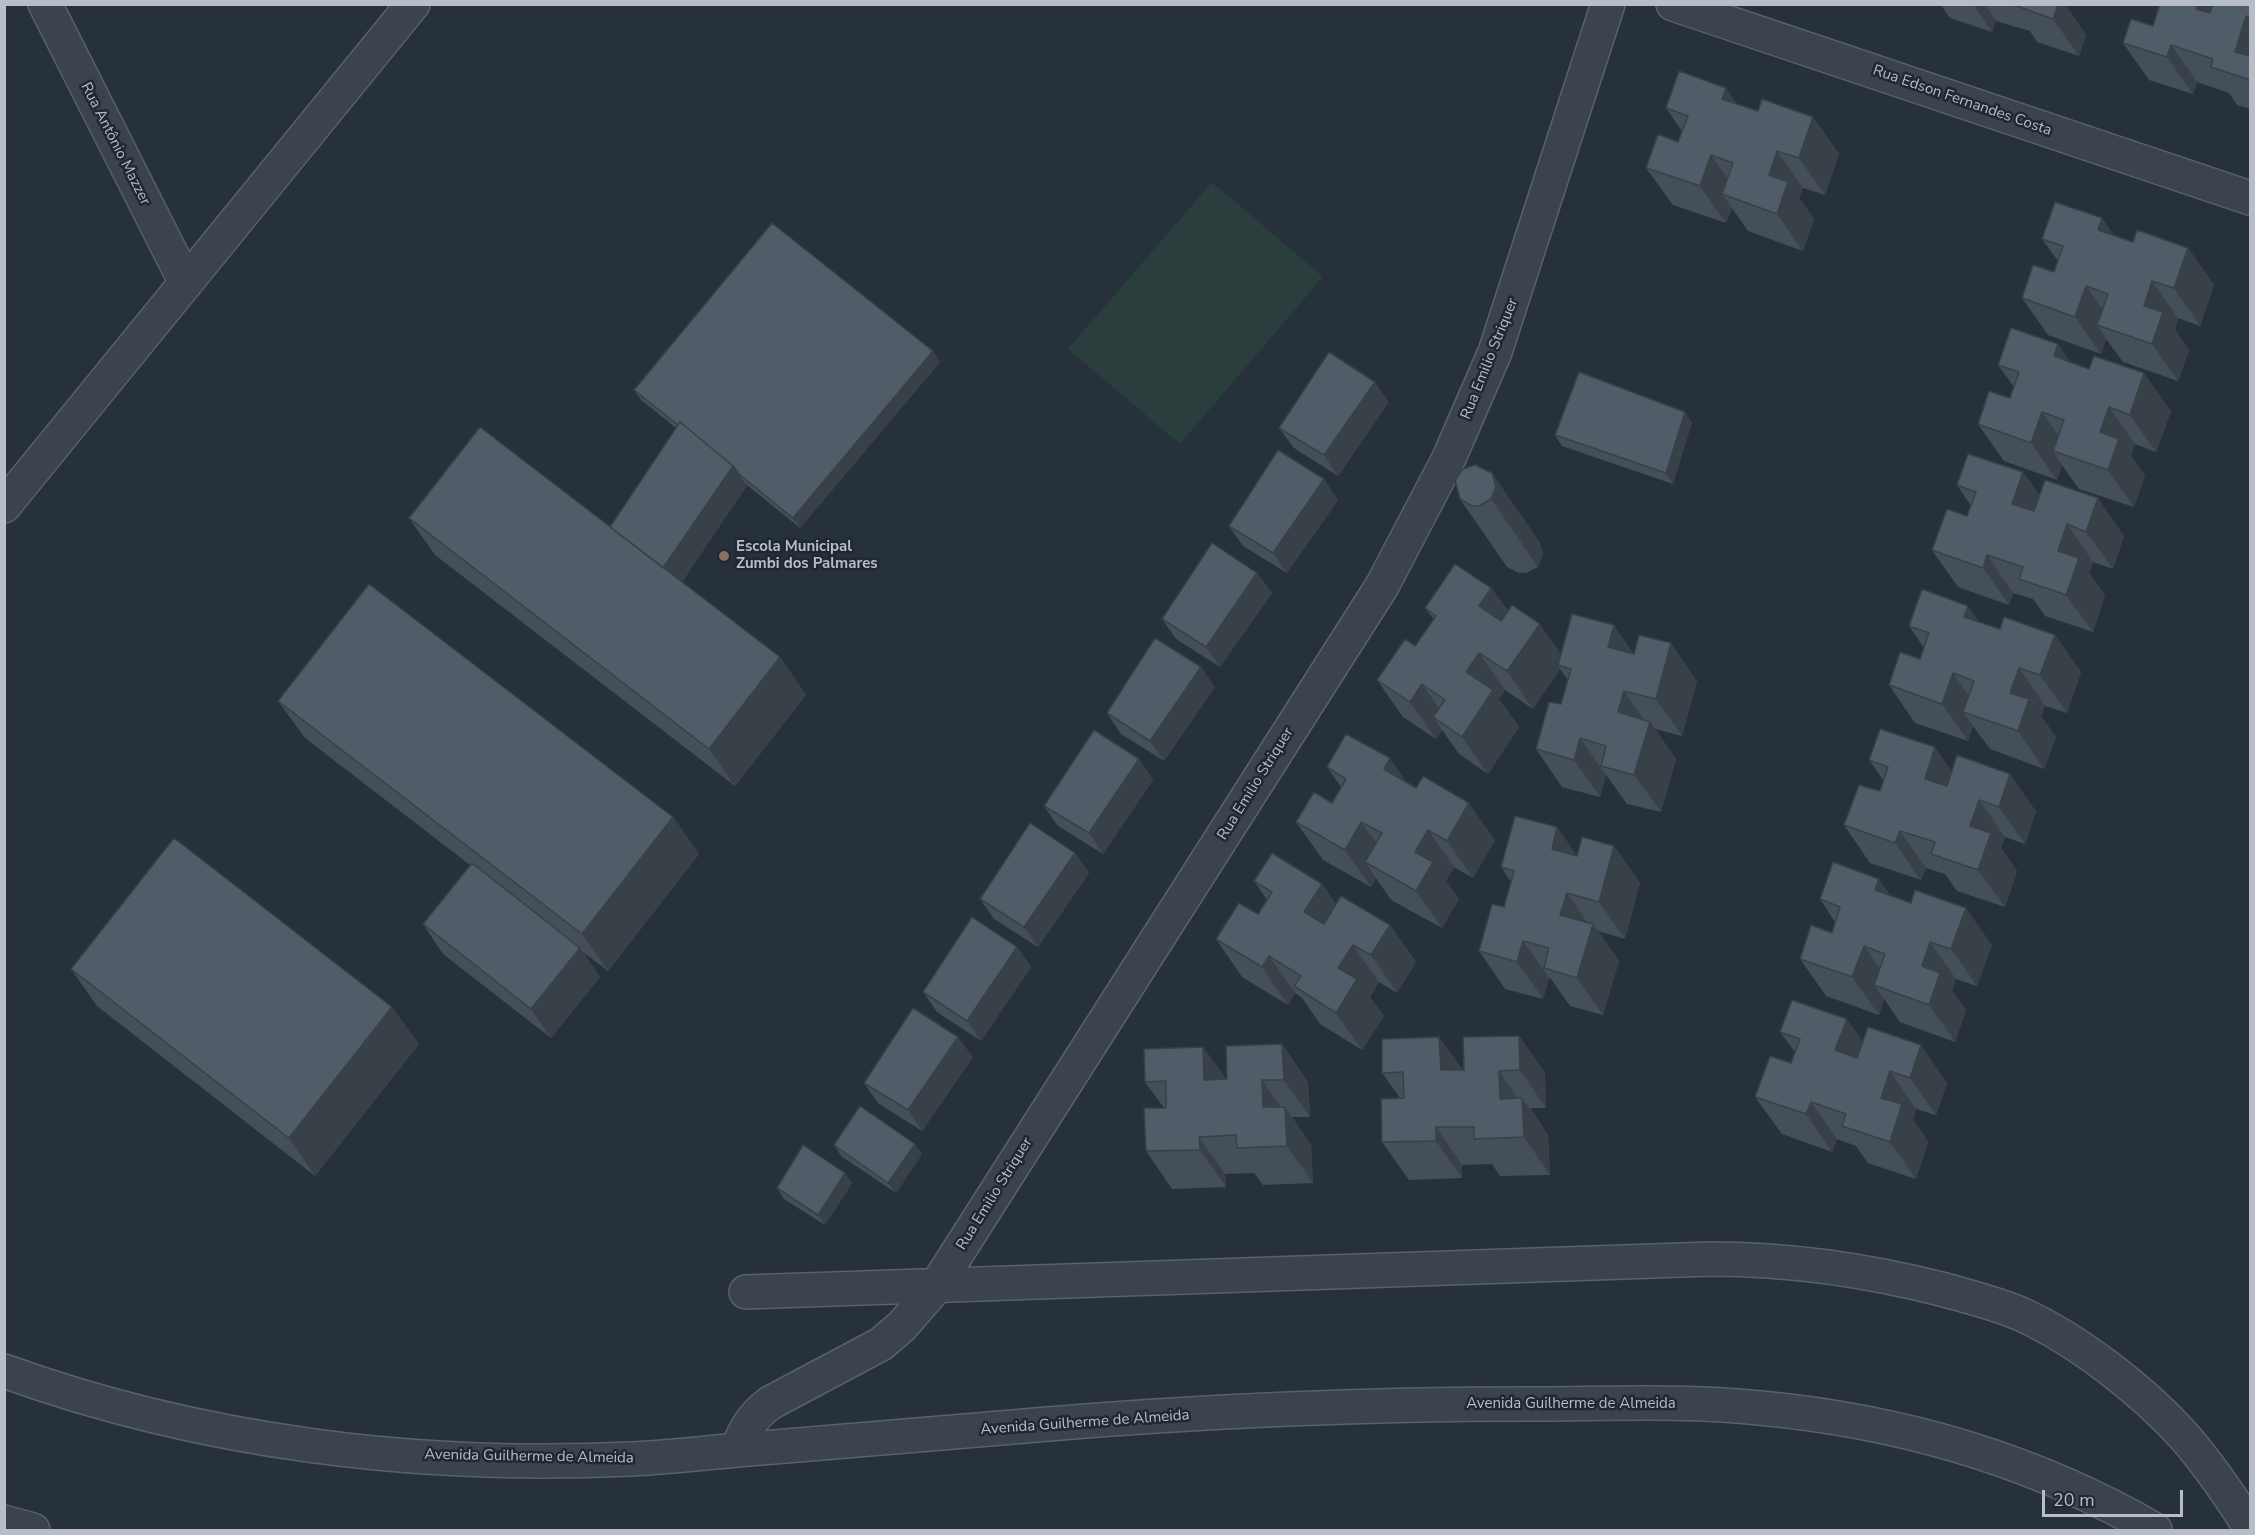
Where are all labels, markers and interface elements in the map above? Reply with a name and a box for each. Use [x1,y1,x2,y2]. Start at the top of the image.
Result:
street label: Rua Edson Fernandes Costa [1870,62,2054,140]
street label: Rua Antônio Mazzer [76,80,154,208]
street label: Rua Emilio Striquer [1457,296,1523,422]
place label: Escola Municipal Zumbi dos Palmares [736,538,878,573]
marker: Escola Municipal Zumbi dos Palmares [717,549,731,563]
street label: Rua Emilio Striquer [1214,724,1298,844]
street label: Rua Emilio Striquer [953,1134,1037,1254]
street label: Avenida Guilherme de Almeida [1466,1395,1676,1413]
street label: Avenida Guilherme de Almeida [980,1407,1190,1439]
street label: Avenida Guilherme de Almeida [424,1446,634,1468]
scale bar [2045,1478,2186,1516]
text: 20 m [2053,1488,2095,1512]

